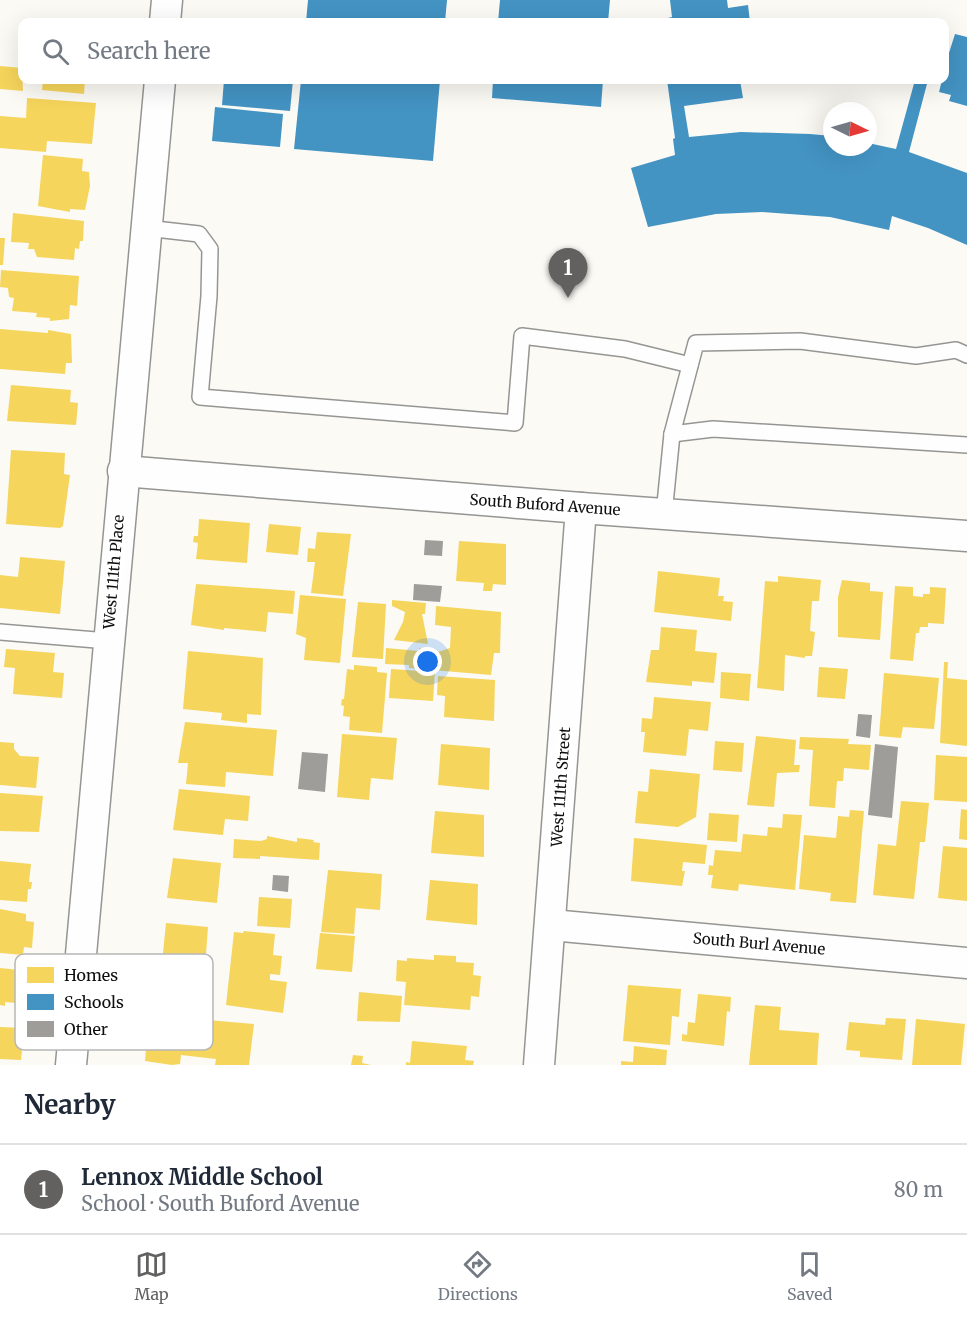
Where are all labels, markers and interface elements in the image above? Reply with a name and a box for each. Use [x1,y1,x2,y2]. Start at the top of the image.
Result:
search box [18,18,949,84]
icon: search [39,35,72,68]
text: Search here [87,37,210,65]
north arrow [823,102,877,156]
pin: 1 [548,248,588,298]
street label: South Buford Avenue [469,490,621,519]
street label: West 111th Place [99,514,128,631]
your location [413,647,442,676]
street label: West 111th Street [547,726,574,849]
street label: South Burl Avenue [692,928,826,959]
legend [15,954,213,1050]
text: Homes [64,965,118,985]
text: Schools [64,992,124,1012]
text: Other [64,1019,108,1039]
text: Nearby [24,1088,116,1121]
text: Lennox Middle School [81,1163,323,1191]
text: 1 [39,1177,48,1202]
text: 80 m [894,1177,943,1202]
text: School · South Buford Avenue [81,1191,360,1216]
tab: Map [135,1248,169,1304]
tab: Directions [438,1248,518,1304]
tab: Saved [787,1248,832,1304]

